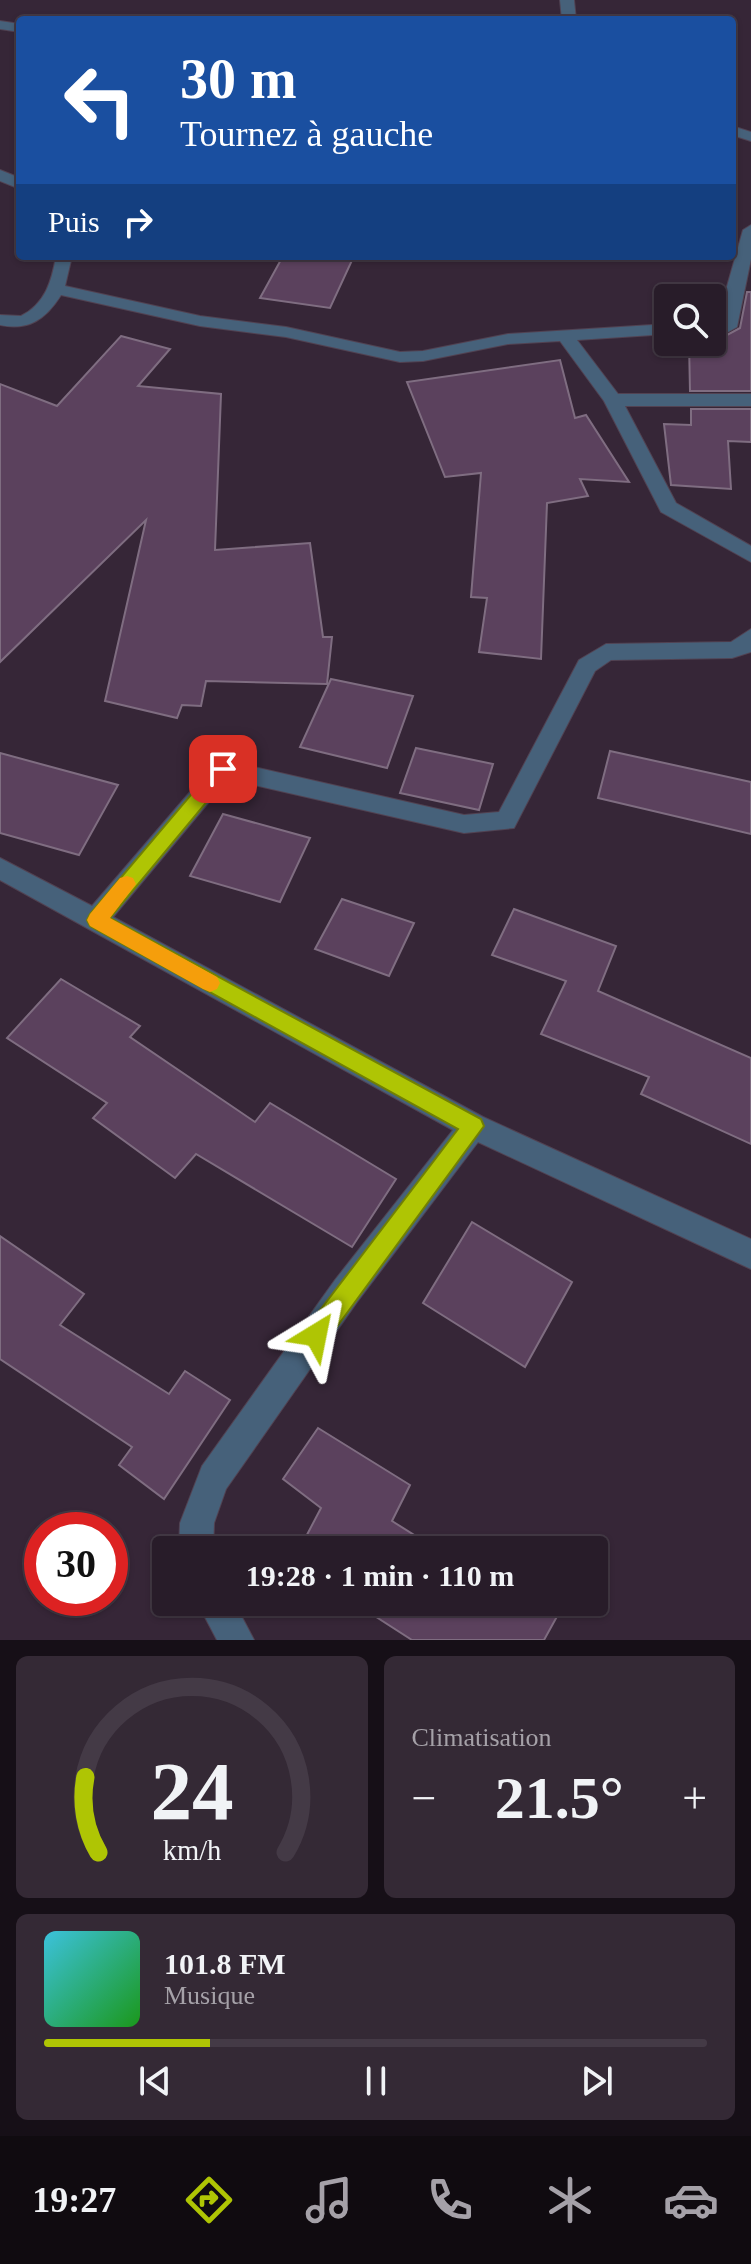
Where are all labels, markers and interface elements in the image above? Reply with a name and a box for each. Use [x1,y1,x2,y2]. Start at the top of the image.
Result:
icon: left [48,48,152,152]
text: 30 m [180,48,297,110]
text: Tournez à gauche [180,114,433,154]
icon: right [116,200,160,244]
text: Puis [48,205,100,238]
map controls [654,284,726,356]
button: search [654,284,726,356]
pin [189,735,257,803]
icon: arrive [201,747,245,791]
position arrow [274,1293,358,1377]
speed limit sign: 30 [24,1512,128,1616]
text: 19:28 · 1 min · 110 m [246,1559,514,1592]
text: Climatisation [412,1723,552,1752]
text: 24 [150,1745,233,1837]
text: 21.5° [495,1765,624,1831]
text: − [412,1774,436,1823]
text: + [682,1774,707,1823]
text: km/h [162,1835,221,1866]
text: 101.8 FM [164,1947,286,1980]
text: Musique [164,1981,255,2010]
icon: previous [133,2059,177,2103]
icon: pause [354,2059,398,2103]
icon: next [575,2059,619,2103]
icon: directions [181,2172,237,2228]
icon: music [301,2172,357,2228]
icon: phone [422,2172,478,2228]
icon: climate [542,2172,598,2228]
icon: car [663,2172,719,2228]
text: 19:27 [32,2180,116,2220]

